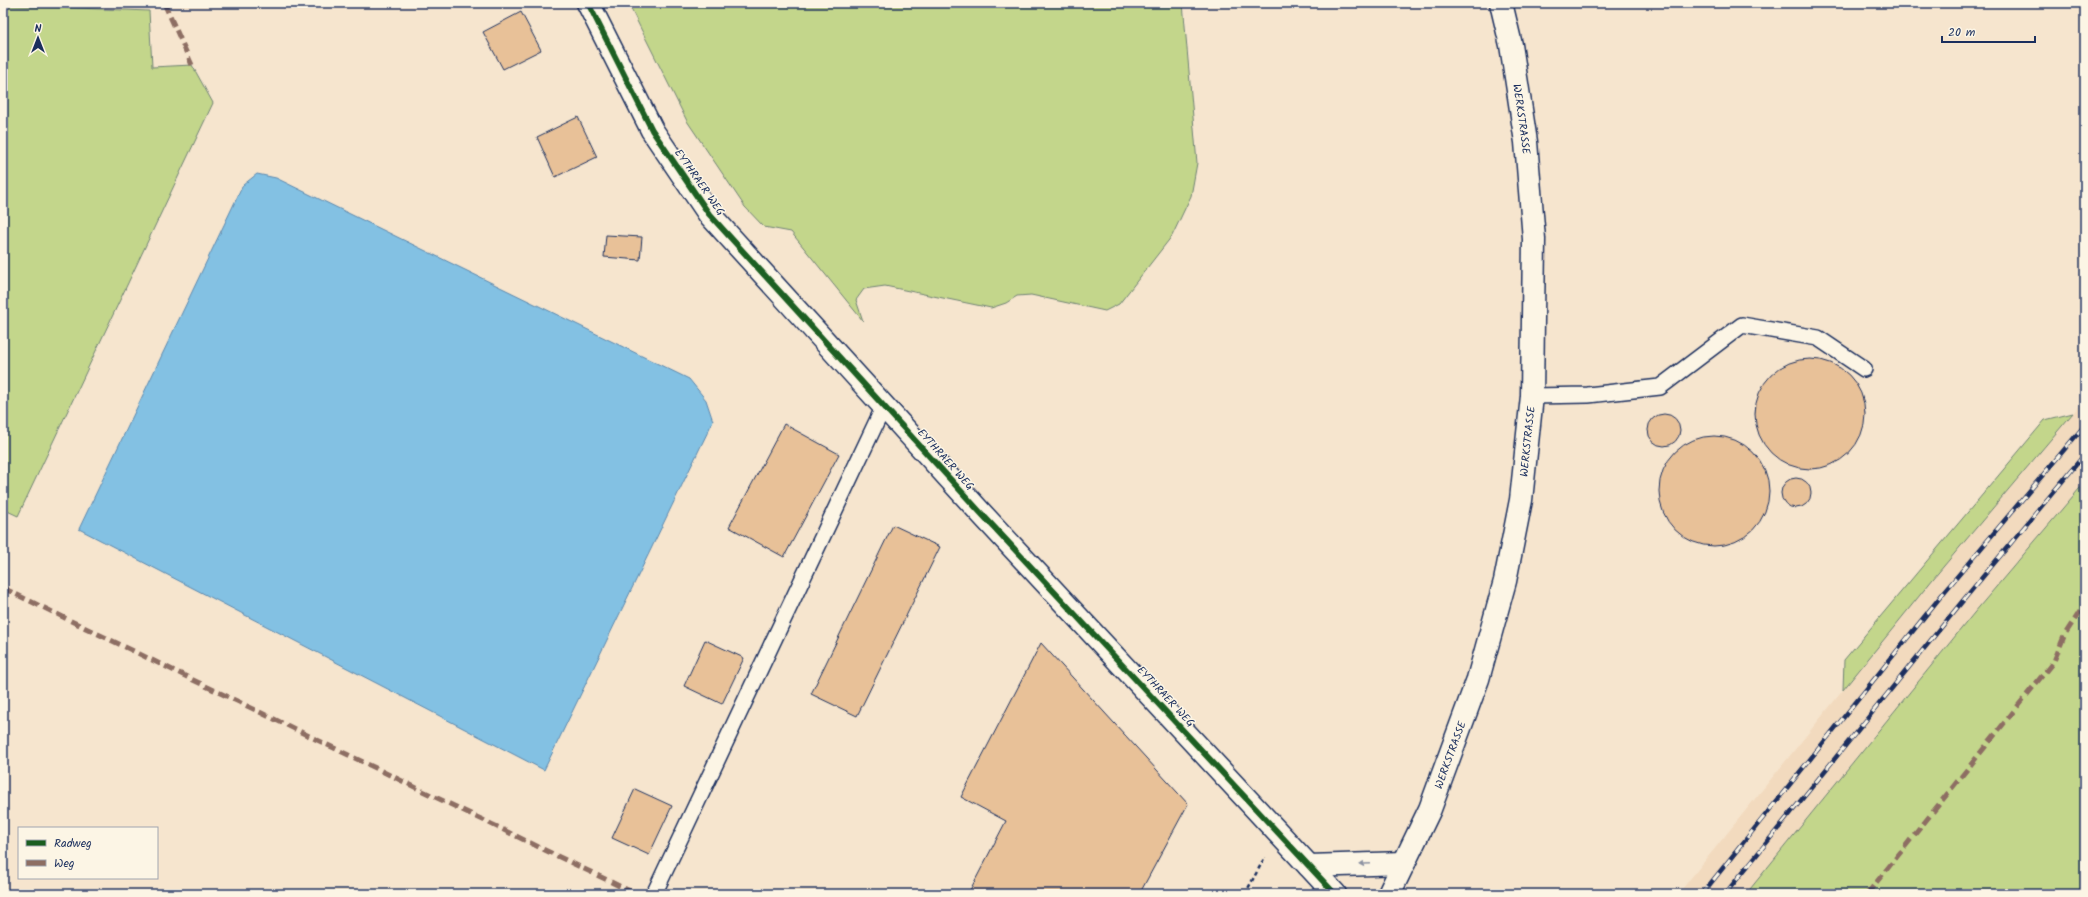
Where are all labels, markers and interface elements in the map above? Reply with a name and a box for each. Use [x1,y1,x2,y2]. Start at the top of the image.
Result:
north arrow [18,18,58,58]
scale bar [1942,18,2035,44]
text: N [35,20,42,38]
text: 20 m [1948,23,1976,42]
street label: WERKSTRASSE [1507,83,1535,156]
street label: EYTHRAER WEG [669,145,729,220]
street label: WERKSTRASSE [1515,405,1541,478]
street label: EYTHRAER WEG [912,425,978,495]
street label: EYTHRAER WEG [1132,662,1199,731]
street label: WERKSTRASSE [1430,718,1472,792]
legend [18,827,158,879]
text: Radweg [54,834,92,853]
text: Weg [54,854,75,873]
one-way arrow [1358,861,1371,867]

